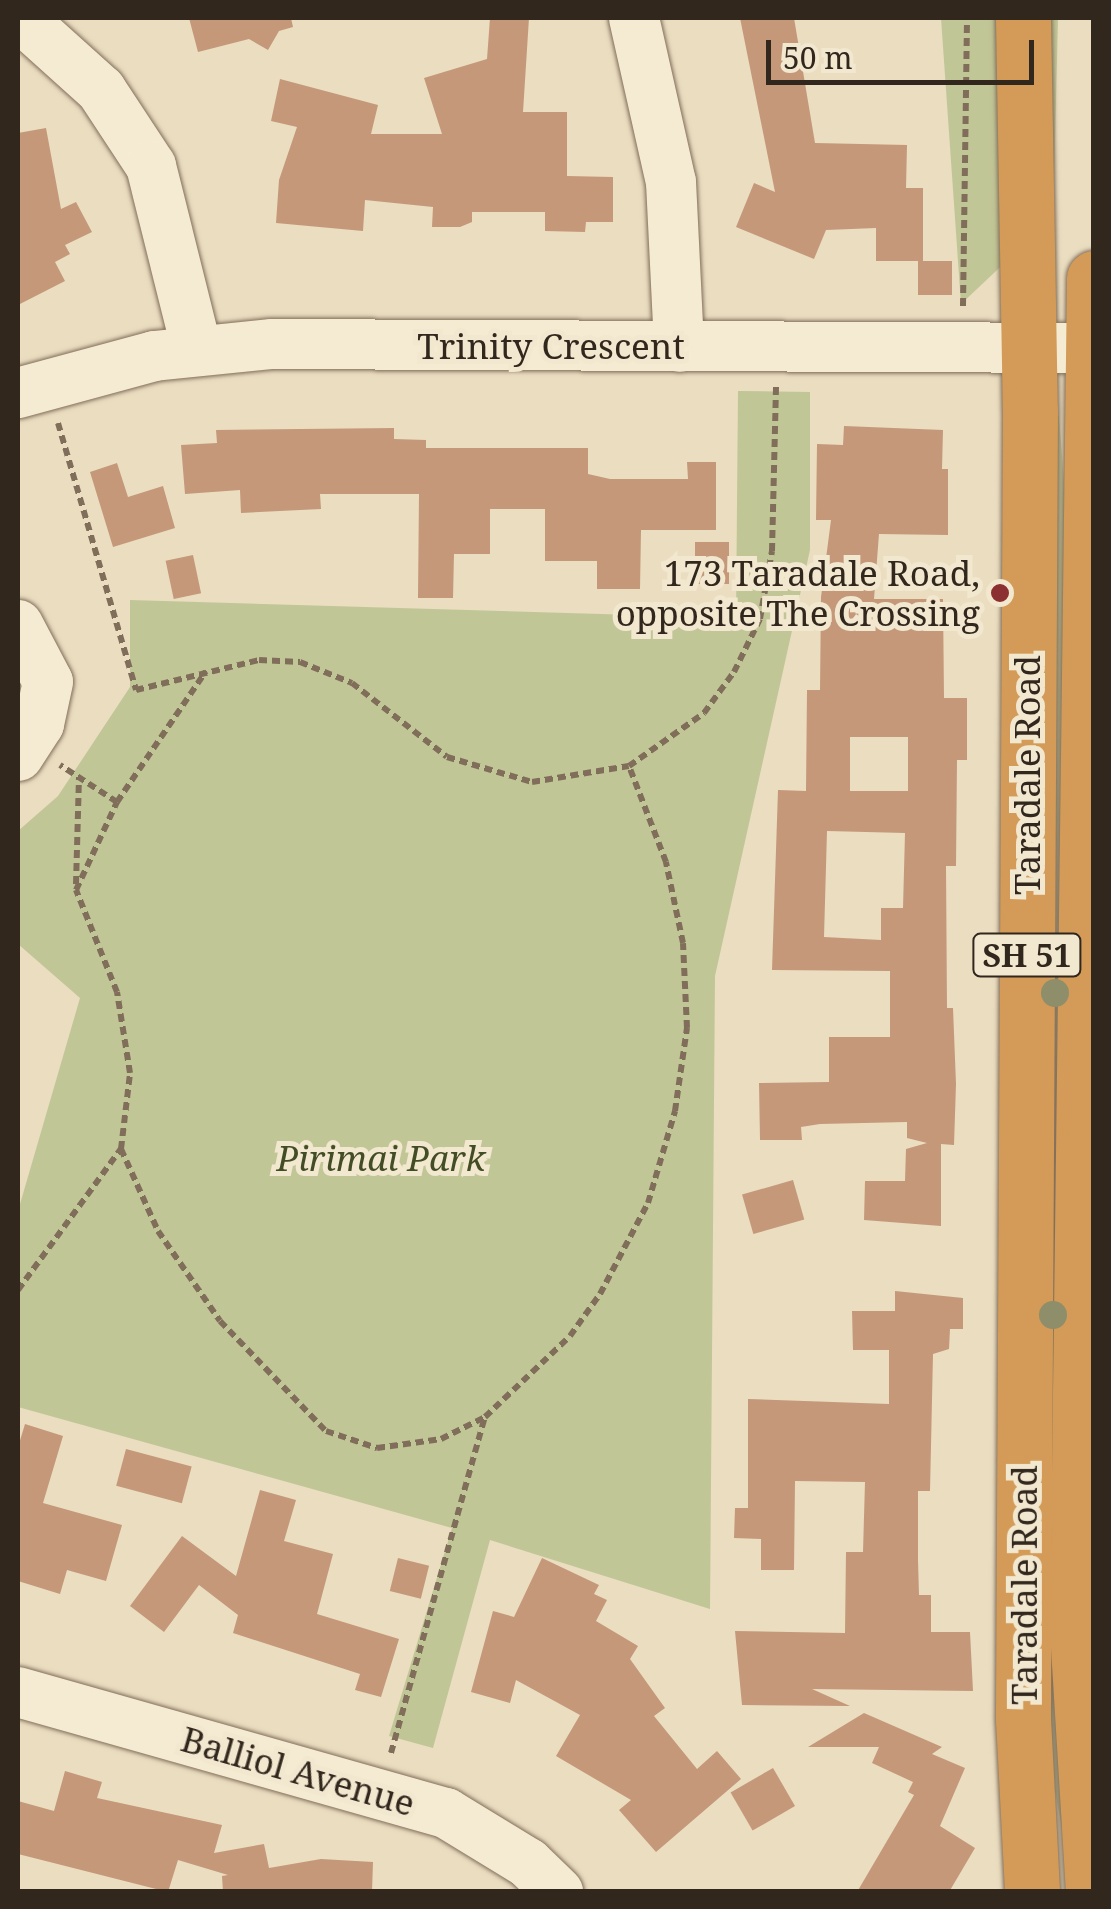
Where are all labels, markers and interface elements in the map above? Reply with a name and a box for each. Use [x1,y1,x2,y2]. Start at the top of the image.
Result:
scale bar [771,20,1038,82]
text: 50 m [783,37,853,78]
street label: Trinity Crescent [417,325,685,367]
place label: 173 Taradale Road, opposite The Crossing [616,552,980,634]
marker: 173 Taradale Road, opposite The Crossing [989,582,1011,604]
street label: Taradale Road [1006,655,1048,895]
road number: SH 51 [972,928,1082,982]
park label: Pirimai Park [277,1137,485,1179]
street label: Taradale Road [1003,1465,1045,1705]
street label: Balliol Avenue [177,1718,419,1824]

